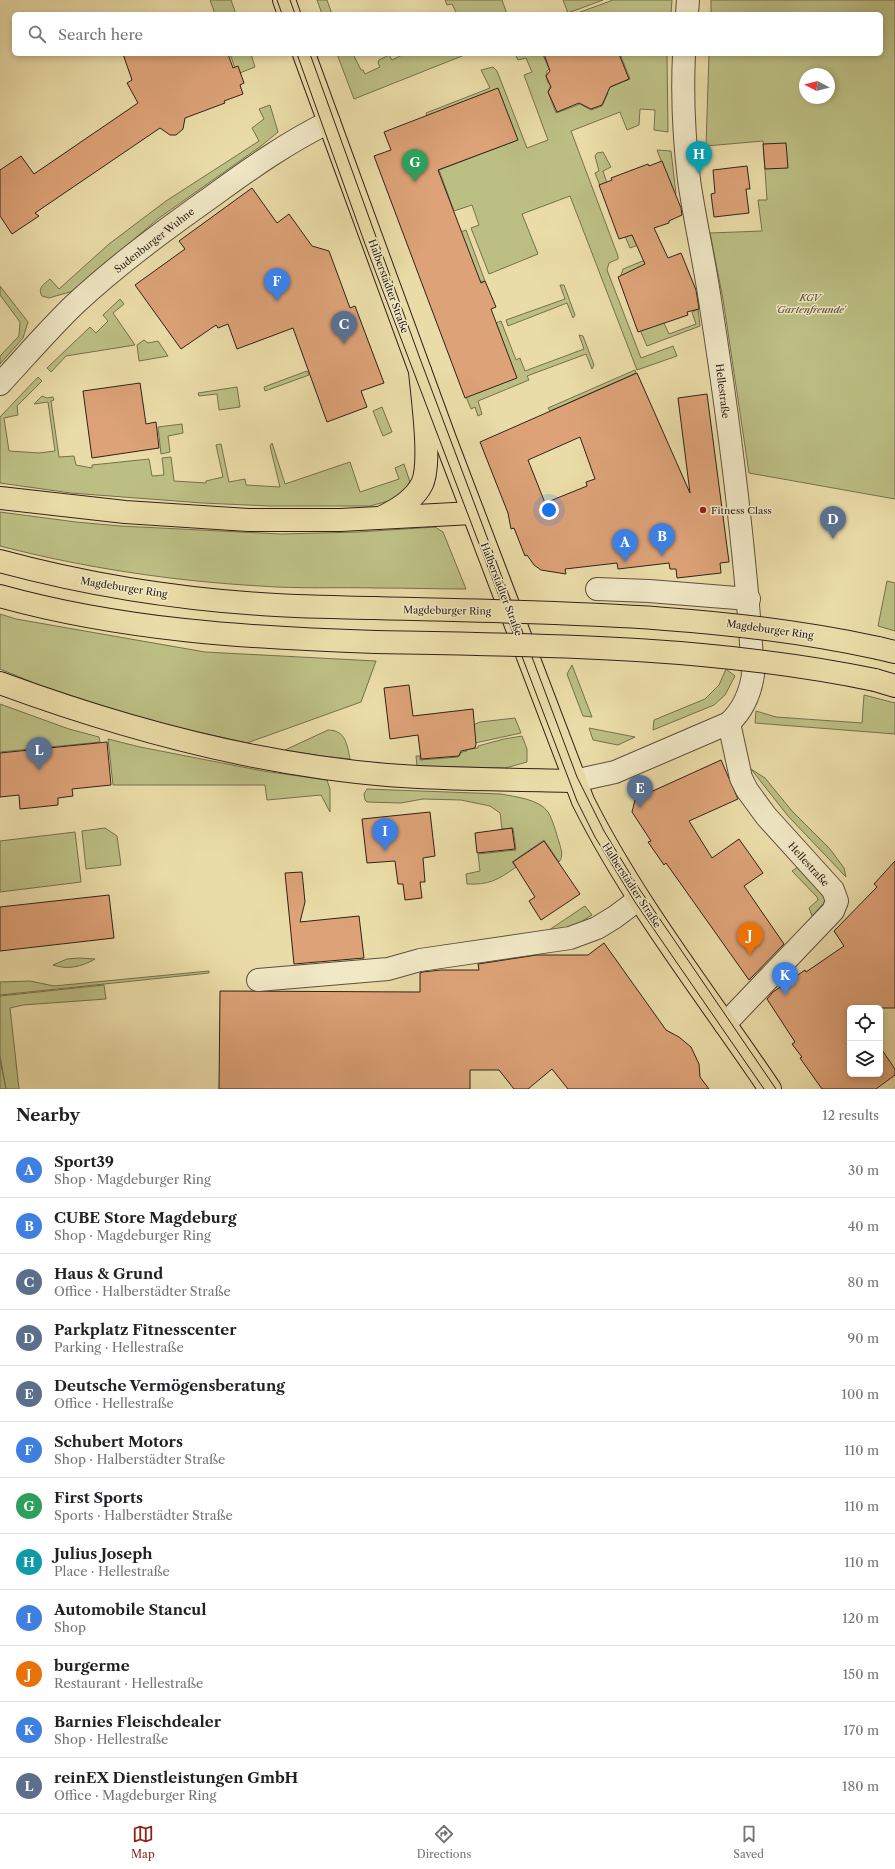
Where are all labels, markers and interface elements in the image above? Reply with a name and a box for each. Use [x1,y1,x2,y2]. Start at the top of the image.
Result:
search box [12,12,883,56]
icon: search [26,23,48,45]
text: Search here [58,25,143,44]
north arrow [799,68,835,104]
pin: H [686,141,712,174]
pin: G [402,149,428,182]
street label: Sudenburger Wuhne [112,205,197,276]
street label: Halberstädter Straße [365,237,412,335]
pin: F [264,268,290,301]
park label: KGV 'Gartenfreunde' [775,291,847,316]
pin: C [331,311,357,344]
street label: Hellestraße [713,363,732,420]
your location [539,500,559,520]
place label: Fitness Class [711,504,772,517]
marker: Fitness Class [698,505,708,515]
pin: D [820,506,846,539]
pin: B [649,523,675,556]
pin: A [612,529,638,562]
street label: Halberstädter Straße [478,541,526,638]
street label: Magdeburger Ring [79,574,169,601]
street label: Magdeburger Ring [403,603,492,618]
street label: Magdeburger Ring [725,617,815,642]
pin: L [26,737,52,770]
pin: E [627,775,653,808]
pin: I [372,818,398,851]
street label: Hellestraße [785,839,832,890]
street label: Halberstädter Straße [599,840,664,931]
pin: J [737,922,763,955]
pin: K [772,962,798,995]
map controls [847,1005,883,1077]
button: locate [847,1005,883,1041]
button: layers [847,1041,883,1077]
text: Nearby [16,1105,80,1125]
text: 12 results [822,1107,879,1123]
text: Sport39 [54,1152,114,1171]
text: A [24,1162,34,1178]
text: 30 m [848,1162,879,1178]
text: Shop · Magdeburger Ring [54,1171,211,1187]
text: CUBE Store Magdeburg [54,1208,237,1227]
text: B [24,1218,34,1234]
text: 40 m [848,1218,879,1234]
text: Shop · Magdeburger Ring [54,1227,211,1243]
text: Haus & Grund [54,1264,163,1283]
text: C [24,1274,34,1290]
text: 80 m [847,1274,879,1290]
text: Office · Halberstädter Straße [54,1283,231,1299]
text: Parkplatz Fitnesscenter [54,1320,237,1339]
text: D [23,1330,35,1346]
text: 90 m [848,1330,879,1346]
text: Parking · Hellestraße [54,1339,184,1355]
text: Deutsche Vermögensberatung [54,1376,285,1395]
text: E [24,1386,34,1402]
text: 100 m [841,1386,879,1402]
text: Office · Hellestraße [54,1395,174,1411]
text: Schubert Motors [54,1432,183,1451]
text: F [25,1442,33,1458]
text: 110 m [844,1442,879,1458]
text: Shop · Halberstädter Straße [54,1451,225,1467]
text: First Sports [54,1488,143,1507]
text: G [23,1498,35,1514]
text: 110 m [844,1498,879,1514]
text: Sports · Halberstädter Straße [54,1507,233,1523]
text: Julius Joseph [54,1544,153,1563]
text: H [23,1554,35,1570]
text: 110 m [844,1554,879,1570]
text: Place · Hellestraße [54,1563,170,1579]
text: Automobile Stancul [54,1600,207,1619]
text: I [26,1610,32,1626]
text: 120 m [842,1610,879,1626]
text: Shop [54,1619,86,1635]
text: burgerme [54,1656,130,1675]
text: J [26,1666,32,1682]
text: 150 m [843,1666,879,1682]
text: Restaurant · Hellestraße [54,1675,203,1691]
text: Barnies Fleischdealer [54,1712,221,1731]
text: K [24,1722,34,1738]
text: 170 m [843,1722,879,1738]
text: Shop · Hellestraße [54,1731,168,1747]
text: reinEX Dienstleistungen GmbH [54,1768,298,1787]
text: L [25,1778,34,1794]
text: 180 m [842,1778,879,1794]
text: Office · Magdeburger Ring [54,1787,216,1803]
tab: Map [131,1823,155,1861]
tab: Directions [417,1823,471,1861]
tab: Saved [733,1823,764,1861]

